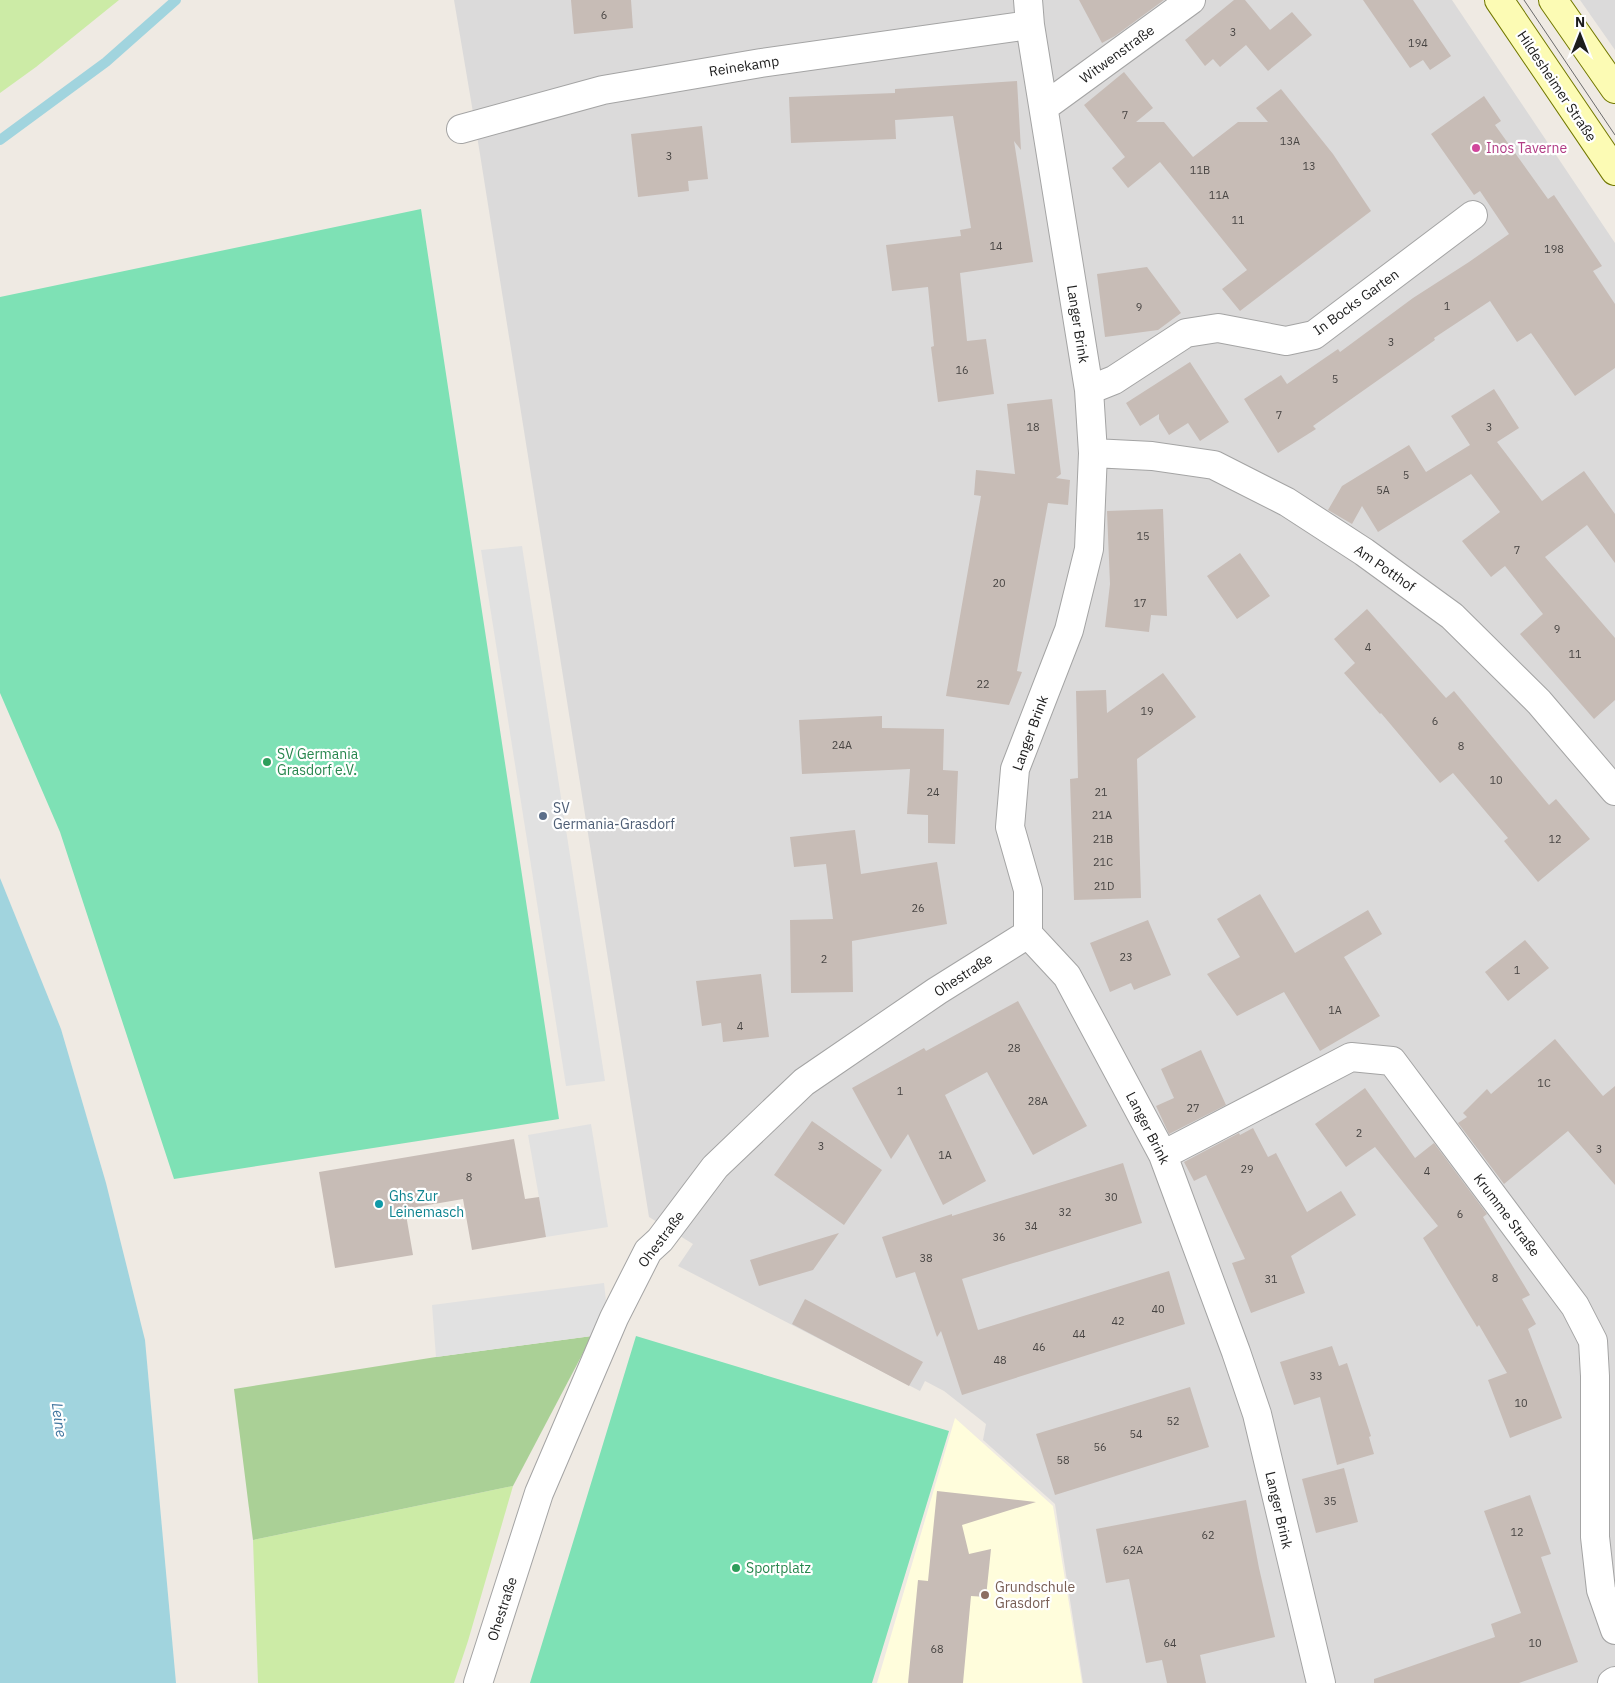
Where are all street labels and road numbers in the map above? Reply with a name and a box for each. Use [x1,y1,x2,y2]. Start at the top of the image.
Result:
street label: Witwenstraße [1076,21,1158,87]
street label: Hildesheimer Straße [1513,27,1601,145]
street label: Reinekamp [708,52,780,80]
street label: In Bocks Garten [1310,265,1402,339]
street label: Langer Brink [1063,284,1093,365]
street label: Am Potthof [1351,540,1419,596]
street label: Langer Brink [1008,692,1052,773]
street label: Ohestraße [930,949,996,1001]
street label: Langer Brink [1122,1089,1174,1168]
street label: Krumme Straße [1470,1170,1544,1260]
street label: Ohestraße [634,1207,688,1271]
street label: Langer Brink [1261,1469,1297,1551]
street label: Ohestraße [483,1574,521,1643]

